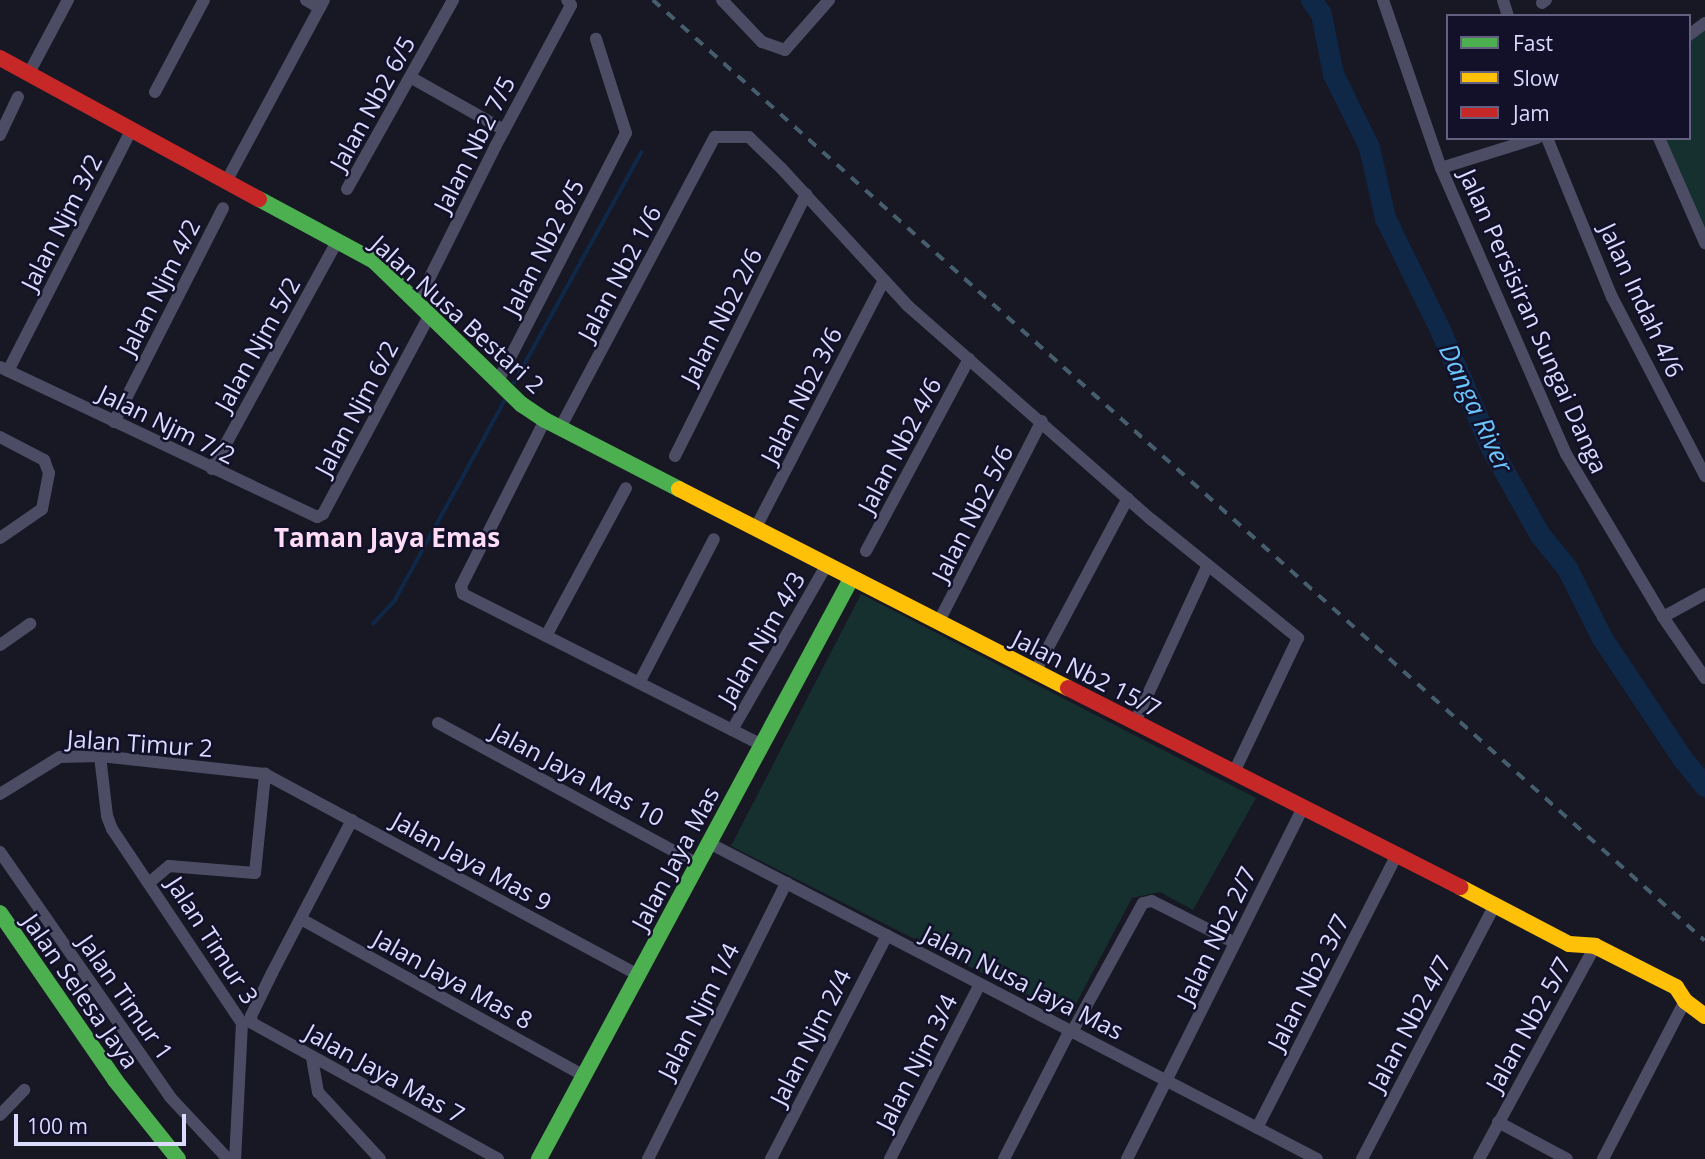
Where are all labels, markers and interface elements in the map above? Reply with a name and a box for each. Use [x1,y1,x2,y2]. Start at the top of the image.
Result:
legend [1446,14,1691,140]
text: Fast [1513,29,1553,57]
street label: Jalan Nb2 6/5 [323,31,421,175]
text: Slow [1513,64,1559,92]
street label: Jalan Nb2 7/5 [427,71,521,217]
text: Jam [1513,99,1550,127]
street label: Jalan Njm 3/2 [14,149,108,295]
street label: Jalan Persisiran Sungai Danga [1454,164,1614,478]
street label: Jalan Nb2 8/5 [496,174,590,320]
street label: Jalan Nb2 1/6 [571,200,667,346]
street label: Jalan Njm 4/2 [112,214,206,360]
street label: Jalan Indah 4/6 [1594,218,1690,382]
street label: Jalan Nusa Bestari 2 [366,229,550,399]
street label: Jalan Nb2 2/6 [674,243,768,389]
street label: Jalan Njm 5/2 [208,272,306,416]
street label: Jalan Nb2 3/6 [754,322,848,468]
street label: Jalan Njm 6/2 [308,335,404,481]
water label: Danga River [1433,339,1519,477]
street label: Jalan Nb2 4/6 [851,372,947,518]
street label: Jalan Njm 7/2 [94,378,240,470]
street label: Jalan Nb2 5/6 [925,440,1019,586]
district label: Taman Jaya Emas [274,522,500,554]
street label: Jalan Njm 4/3 [711,566,811,710]
street label: Jalan Nb2 15/7 [1008,623,1166,723]
street label: Jalan Jaya Mas 10 [487,716,669,832]
street label: Jalan Timur 2 [66,724,214,762]
street label: Jalan Jaya Mas [625,782,725,934]
street label: Jalan Jaya Mas 9 [387,805,557,917]
street label: Jalan Nb2 2/7 [1170,862,1262,1008]
street label: Jalan Timur 3 [161,871,265,1009]
street label: Jalan Selesa Jaya [17,908,145,1074]
street label: Jalan Nb2 3/7 [1261,909,1355,1055]
street label: Jalan Nusa Jaya Mas [918,919,1128,1045]
street label: Jalan Jaya Mas 8 [368,923,538,1035]
street label: Jalan Timur 1 [72,929,180,1065]
street label: Jalan Njm 1/4 [651,938,745,1084]
street label: Jalan Nb2 4/7 [1361,950,1457,1096]
street label: Jalan Nb2 5/7 [1479,952,1577,1096]
street label: Jalan Njm 2/4 [763,964,857,1110]
street label: Jalan Njm 3/4 [869,989,963,1135]
street label: Jalan Jaya Mas 7 [300,1017,470,1129]
scale bar [18,1100,189,1144]
text: 100 m [27,1112,88,1140]

